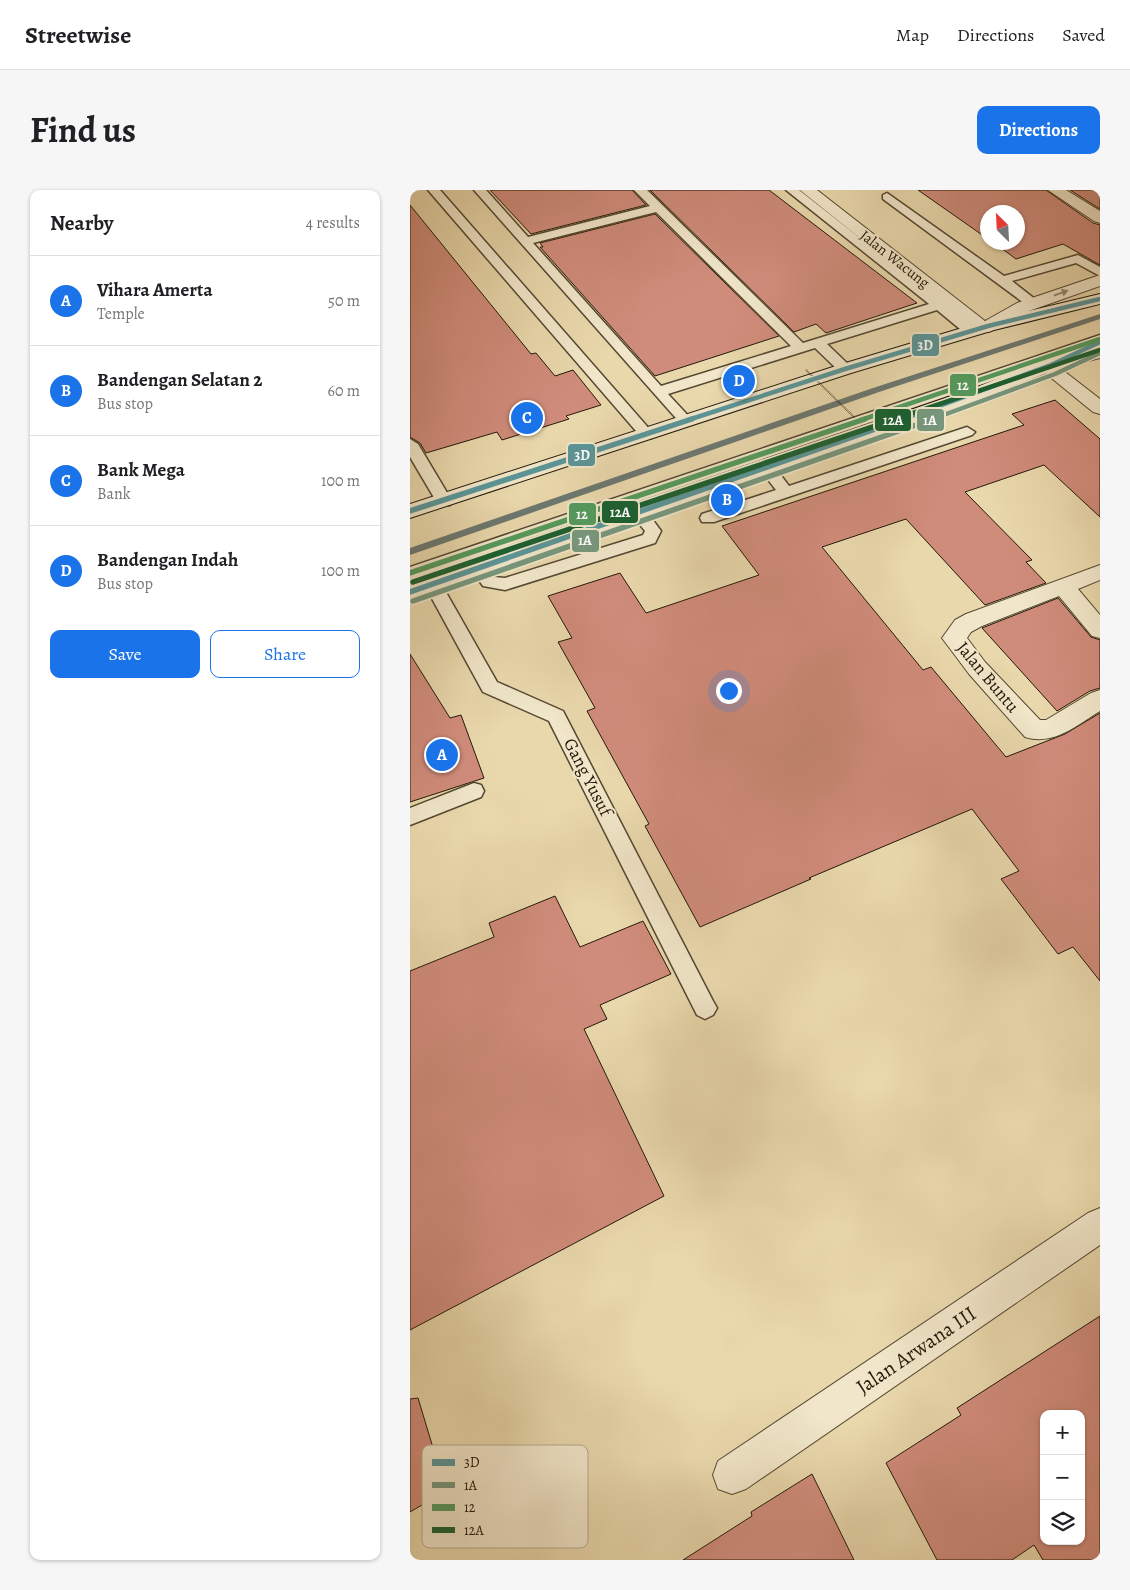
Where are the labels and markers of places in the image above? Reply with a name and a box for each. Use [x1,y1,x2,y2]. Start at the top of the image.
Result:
pin: D [723,362,755,400]
pin: C [511,399,543,437]
pin: B [711,481,743,519]
pin: A [426,736,458,774]

